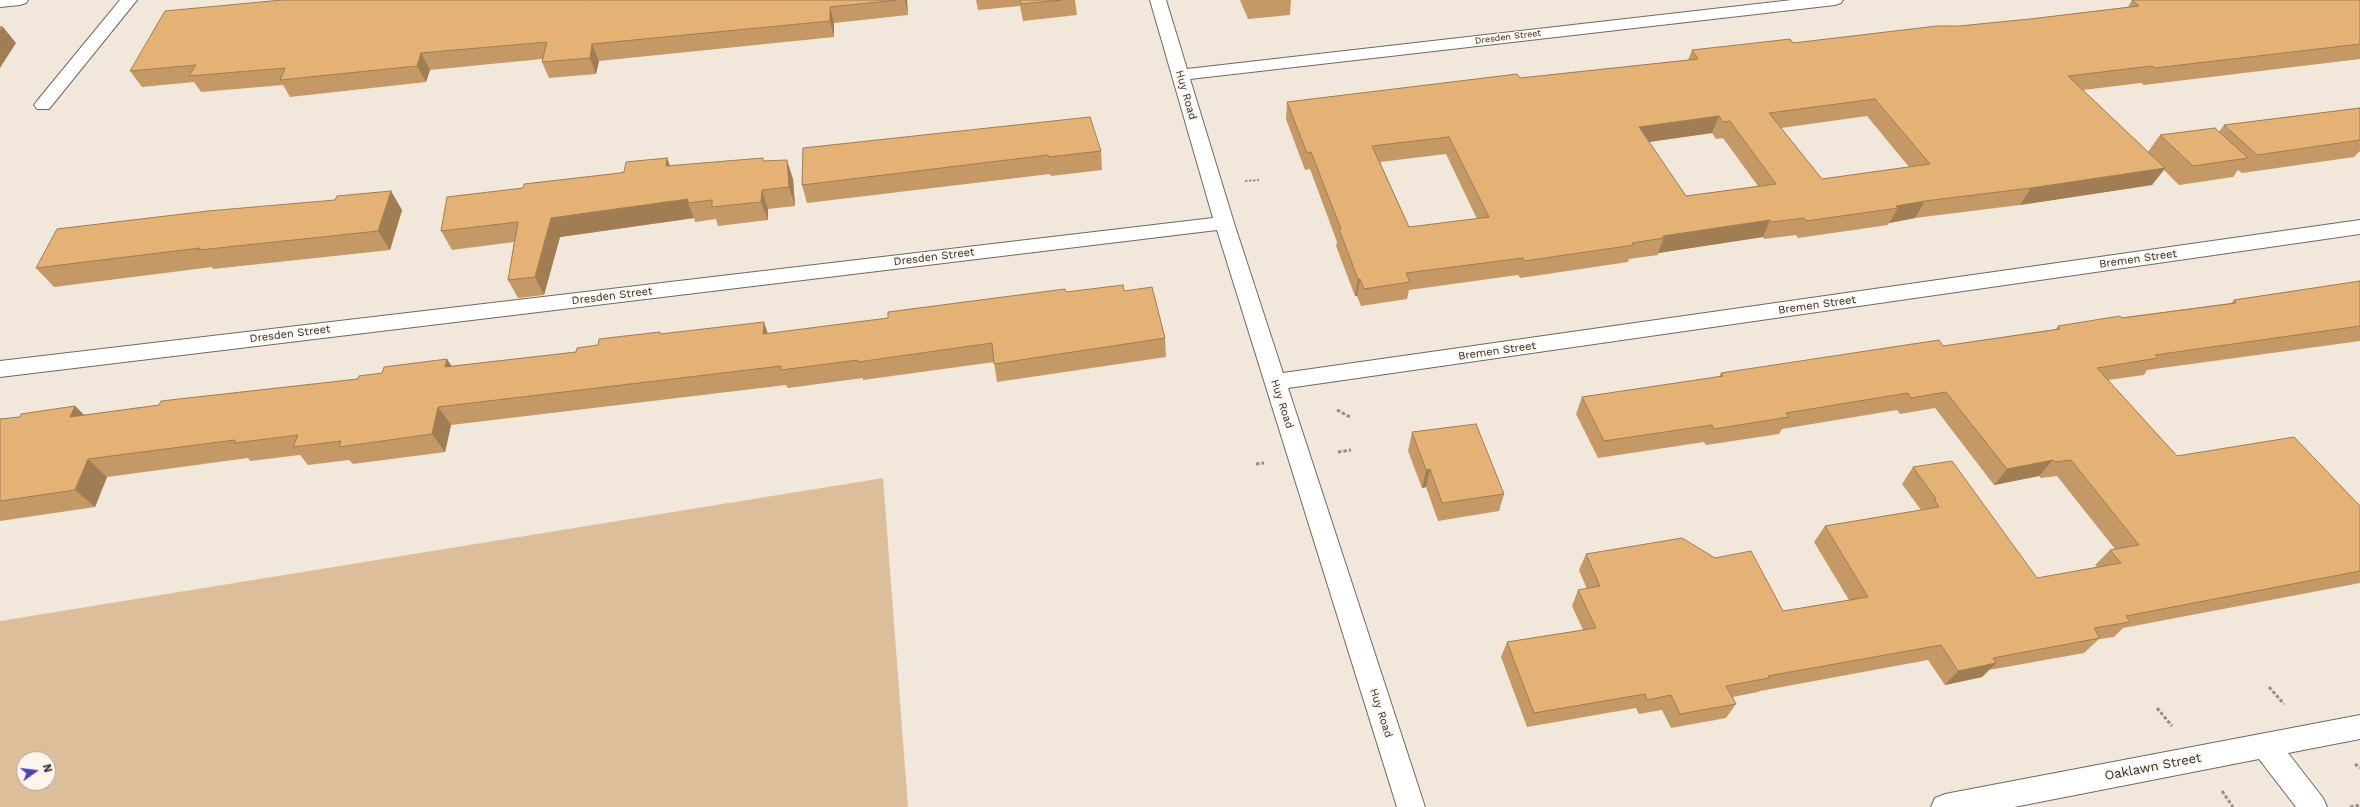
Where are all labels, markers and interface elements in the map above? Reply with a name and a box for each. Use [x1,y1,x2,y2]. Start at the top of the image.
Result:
street label: Dresden Street [1474,28,1542,46]
street label: Huy Road [1173,69,1199,121]
street label: Dresden Street [893,245,975,269]
street label: Bremen Street [2098,247,2178,271]
street label: Dresden Street [571,284,653,308]
street label: Bremen Street [1777,293,1857,317]
street label: Dresden Street [249,322,331,346]
street label: Bremen Street [1457,339,1537,363]
street label: Huy Road [1268,378,1296,430]
street label: Huy Road [1367,687,1395,739]
street label: Oaklawn Street [2103,750,2203,784]
north arrow [16,751,56,791]
text: N [40,763,54,774]

